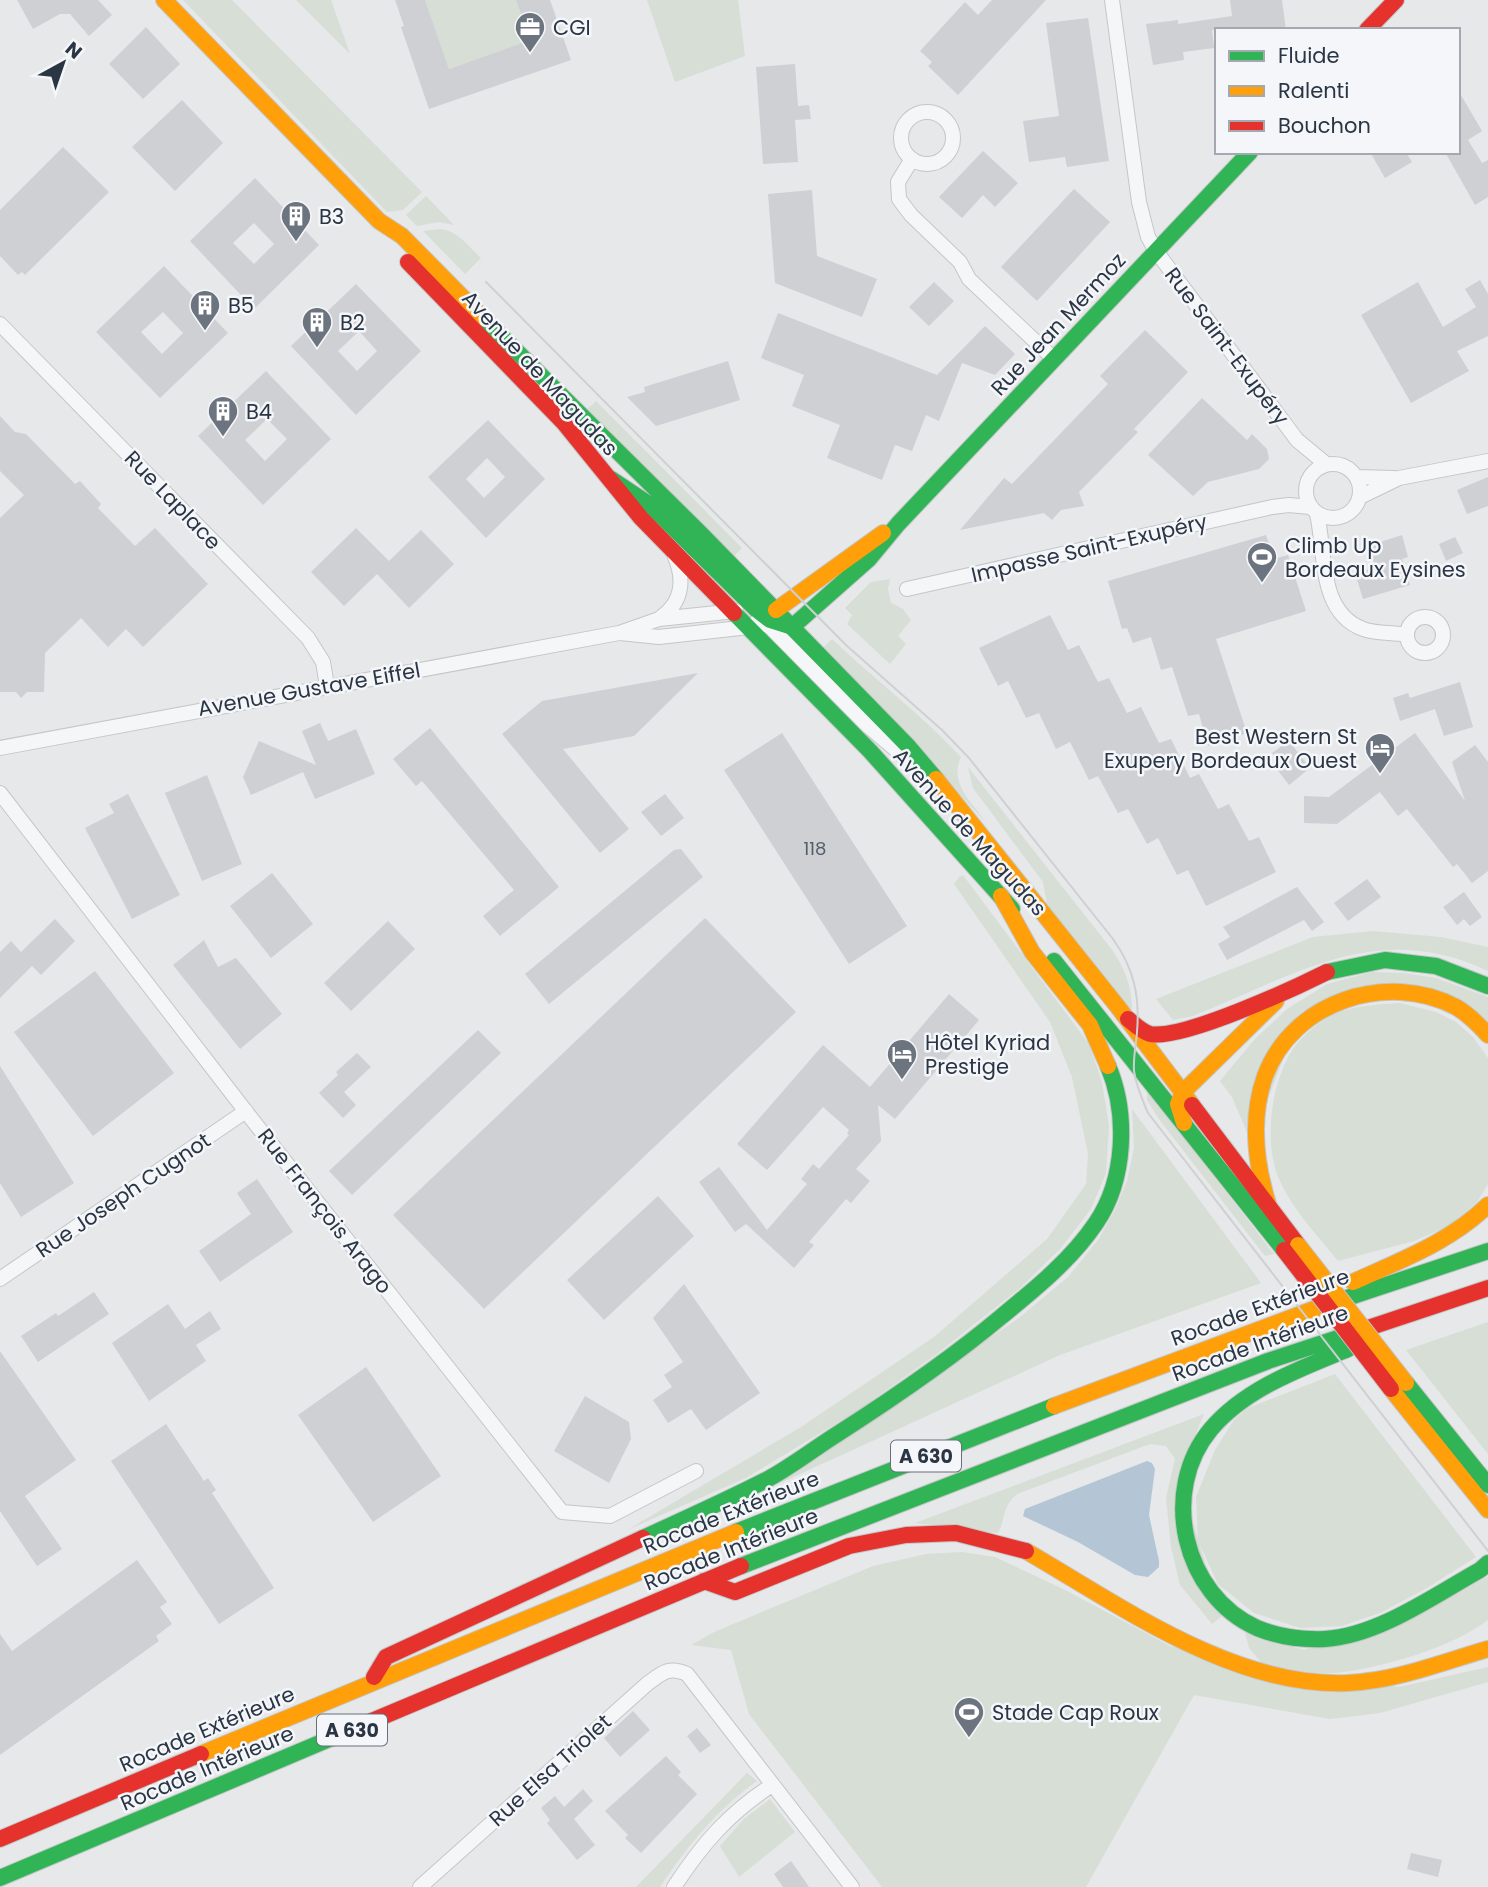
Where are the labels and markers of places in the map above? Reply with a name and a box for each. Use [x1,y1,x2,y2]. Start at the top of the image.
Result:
office icon: CGI [513,10,547,54]
place label: CGI [553,13,591,42]
building icon: B3 [279,199,313,243]
place label: B3 [319,202,344,231]
building icon: B5 [188,288,222,332]
place label: B5 [228,291,254,320]
building icon: B2 [300,305,334,349]
place label: B2 [340,308,365,337]
building icon: B4 [206,394,240,438]
place label: B4 [246,397,272,426]
place label: Climb Up Bordeaux Eysines [1285,531,1466,584]
sports icon: Climb Up Bordeaux Eysines [1245,540,1279,584]
place label: Best Western St Exupery Bordeaux Ouest [1104,722,1357,775]
hotel icon: Best Western St Exupery Bordeaux Ouest [1363,731,1397,775]
place label: Hôtel Kyriad Prestige [925,1028,1050,1081]
hotel icon: Hôtel Kyriad Prestige [885,1037,919,1081]
sports icon: Stade Cap Roux [952,1695,986,1739]
place label: Stade Cap Roux [992,1698,1159,1727]

